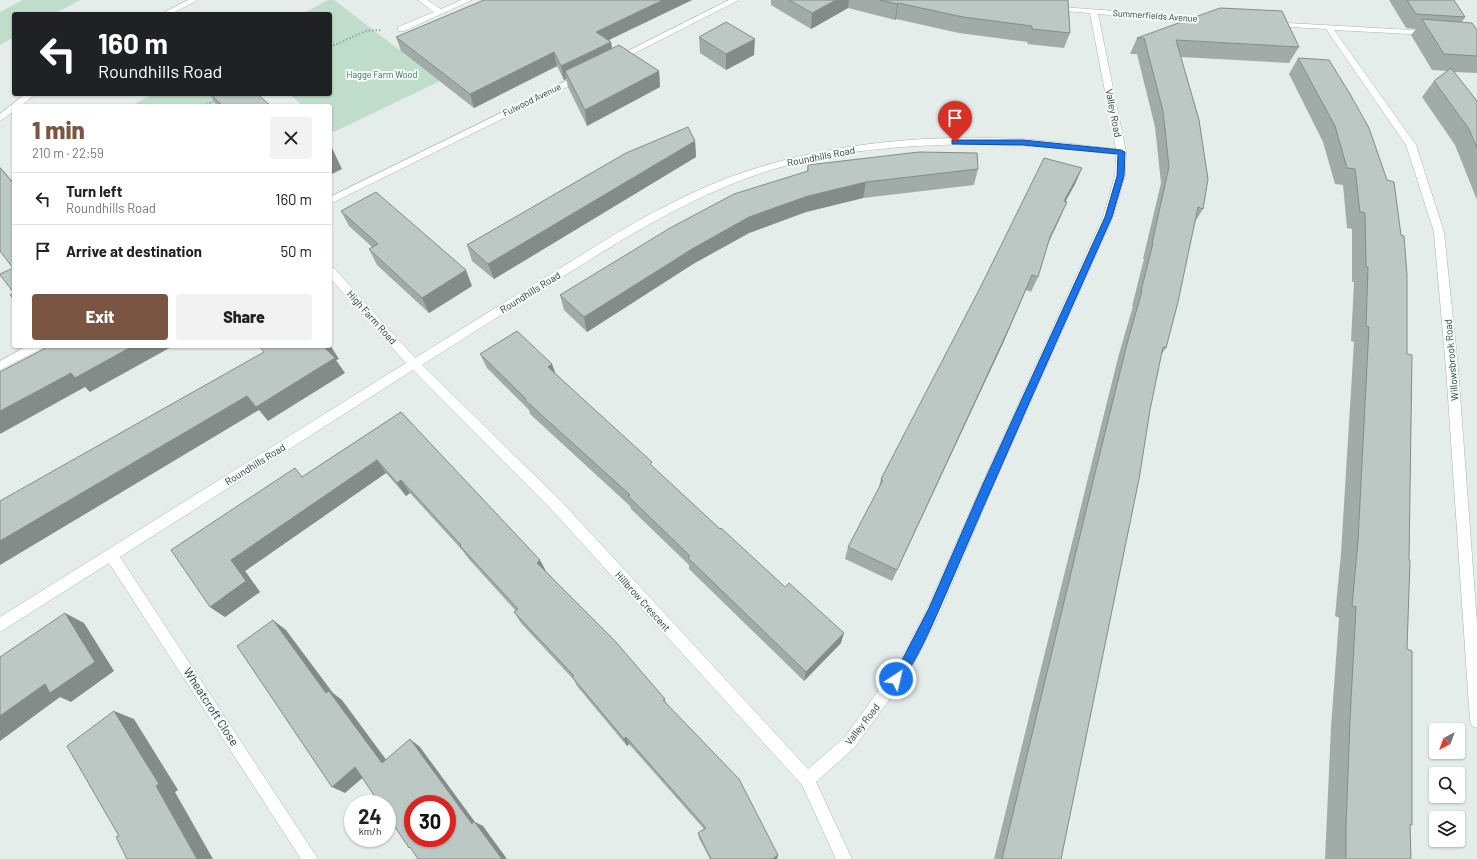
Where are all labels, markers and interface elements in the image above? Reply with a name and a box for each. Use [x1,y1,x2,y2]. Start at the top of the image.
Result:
street label: Summerfields Avenue [1112,7,1198,24]
text: 160 m [98,26,168,60]
icon: left [32,28,84,80]
text: Roundhills Road [98,60,222,82]
park label: Hagge Farm Wood [347,69,418,80]
street label: Fulwood Avenue [501,81,563,118]
street label: Valley Road [1103,88,1125,138]
pin [938,101,972,142]
icon: arrive [944,107,966,129]
text: 1 min [32,115,85,144]
button: close [270,117,312,159]
street label: Roundhills Road [786,144,856,168]
text: 210 m · 22:59 [32,145,104,161]
text: Turn left [66,182,122,200]
icon: left [32,188,54,210]
text: 160 m [275,190,312,208]
text: Roundhills Road [66,200,156,216]
icon: arrive [32,240,54,262]
text: Arrive at destination [66,242,202,260]
text: 50 m [280,242,312,260]
street label: Roundhills Road [498,269,562,315]
street label: High Farm Road [345,288,399,346]
button: Exit [32,294,168,340]
button: Share [176,294,312,340]
street label: Willowsbrook Road [1441,319,1461,401]
street label: Roundhills Road [223,441,287,487]
street label: Hillbrow Crescent [613,569,673,634]
position arrow [875,658,917,700]
street label: Wheatcroft Close [181,665,242,748]
street label: Valley Road [842,701,882,747]
north arrow [1429,723,1465,759]
map controls [1429,723,1465,847]
button: search [1429,767,1465,803]
speed limit sign: 30 [404,795,456,847]
text: 24 [358,804,382,828]
button: layers [1429,811,1465,847]
text: km/h [359,825,381,837]

